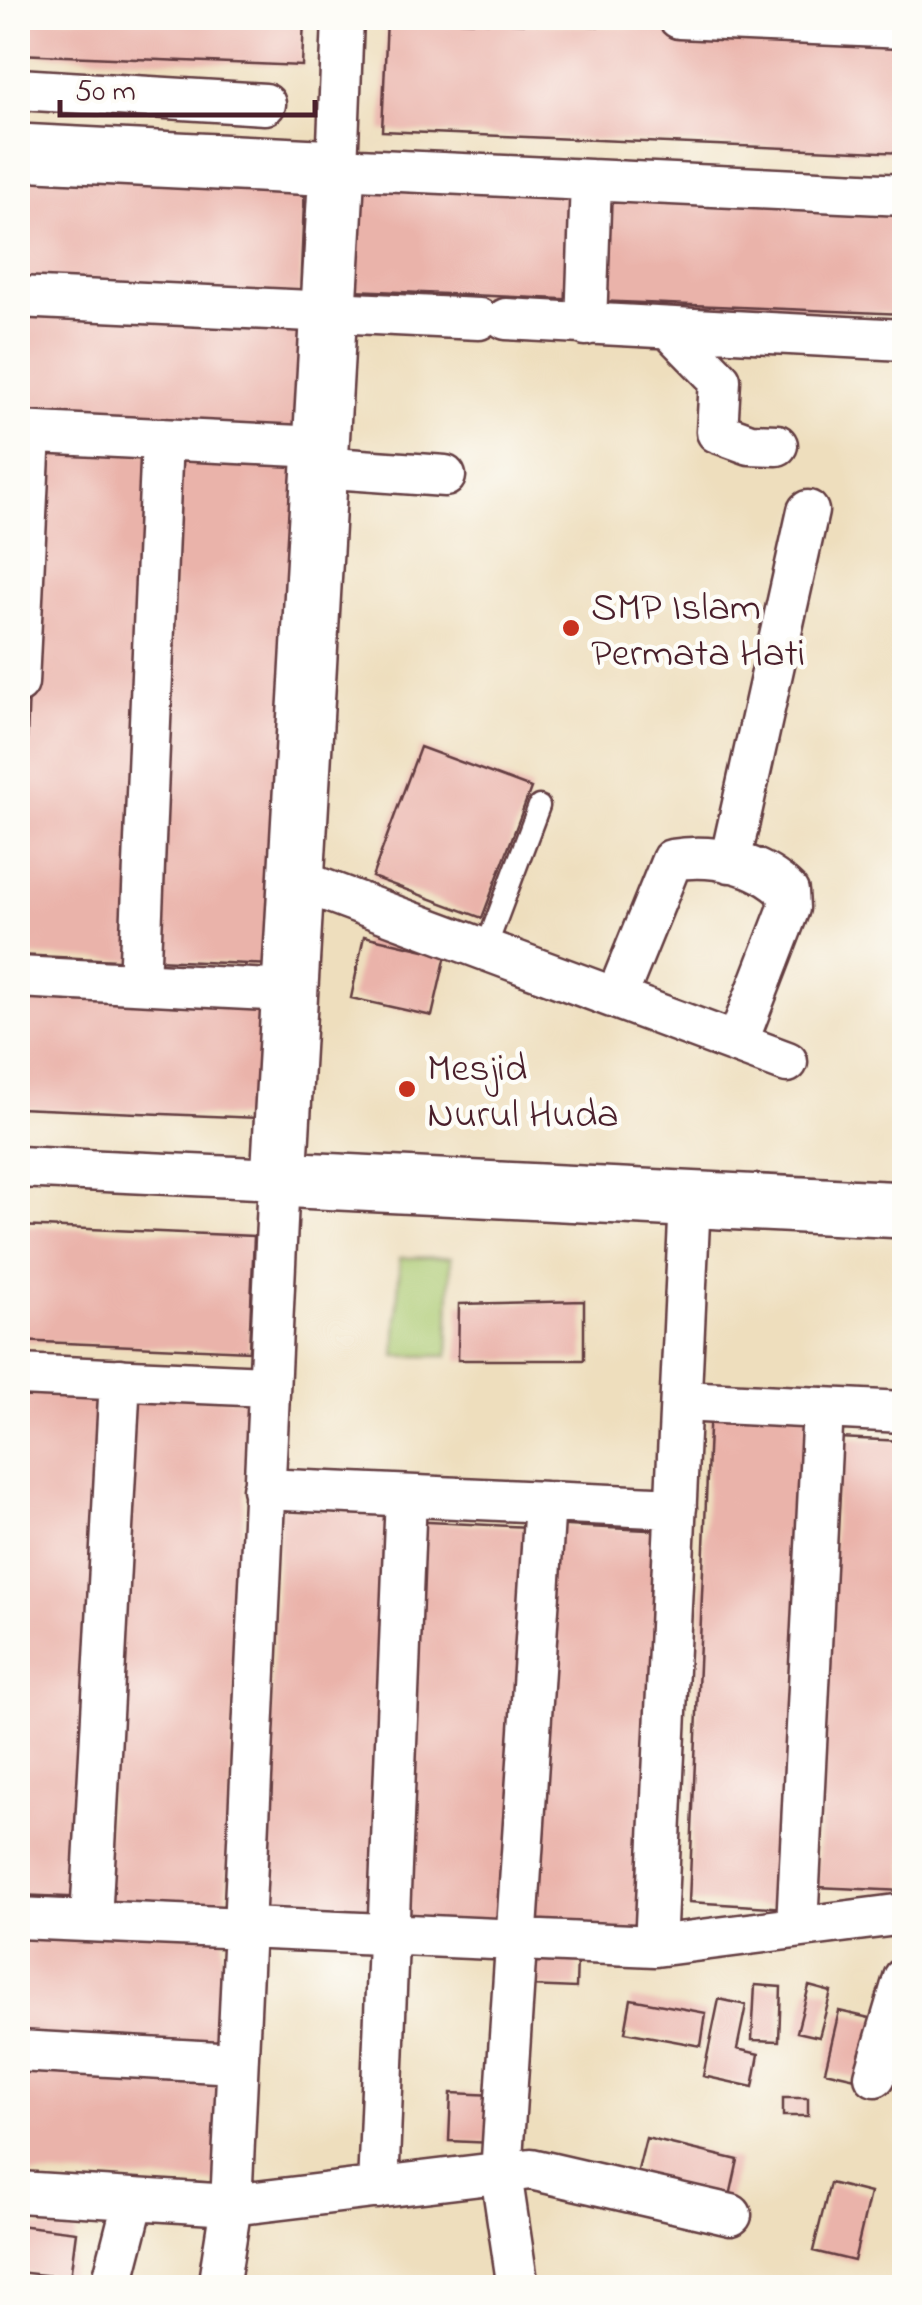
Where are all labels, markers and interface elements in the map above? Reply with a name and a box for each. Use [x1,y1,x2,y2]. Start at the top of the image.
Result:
scale bar [60,55,315,117]
text: 50 m [75,71,136,115]
place label: SMP Islam Permata Hati [591,580,805,685]
marker: SMP Islam Permata Hati [560,617,582,639]
place label: Mesjid Nurul Huda [427,1041,619,1146]
marker: Mesjid Nurul Huda [396,1078,418,1100]

